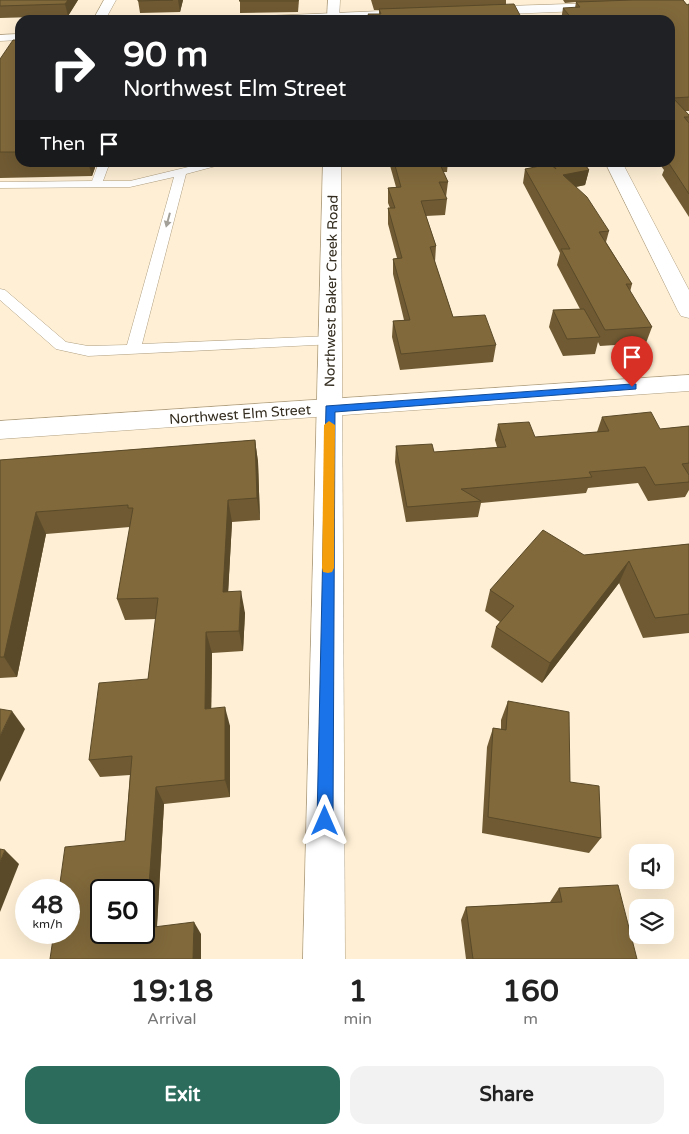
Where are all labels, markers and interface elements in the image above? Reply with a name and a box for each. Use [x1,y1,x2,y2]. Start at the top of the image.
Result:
text: 90 m [123,34,208,76]
icon: right [40,35,105,100]
text: Northwest Elm Street [123,76,346,102]
icon: arrive [95,130,123,158]
text: Then [40,133,85,155]
street label: Northwest Baker Creek Road [321,195,342,387]
one-way arrow [164,213,172,228]
pin [611,336,653,387]
icon: arrive [618,343,646,371]
street label: Northwest Elm Street [169,401,312,428]
position arrow [298,794,350,846]
map controls [629,844,674,944]
button: sound [629,844,674,889]
speed limit sign: 50 [90,879,155,944]
text: 48 [32,890,63,920]
button: layers [629,899,674,944]
text: km/h [32,917,63,931]
text: 19:18 [130,973,213,1010]
text: 1 [348,973,367,1010]
text: 160 [502,973,559,1010]
text: Arrival [147,1009,197,1029]
text: min [344,1009,372,1029]
text: m [523,1009,538,1029]
button: Exit [25,1066,340,1124]
button: Share [350,1066,664,1124]

